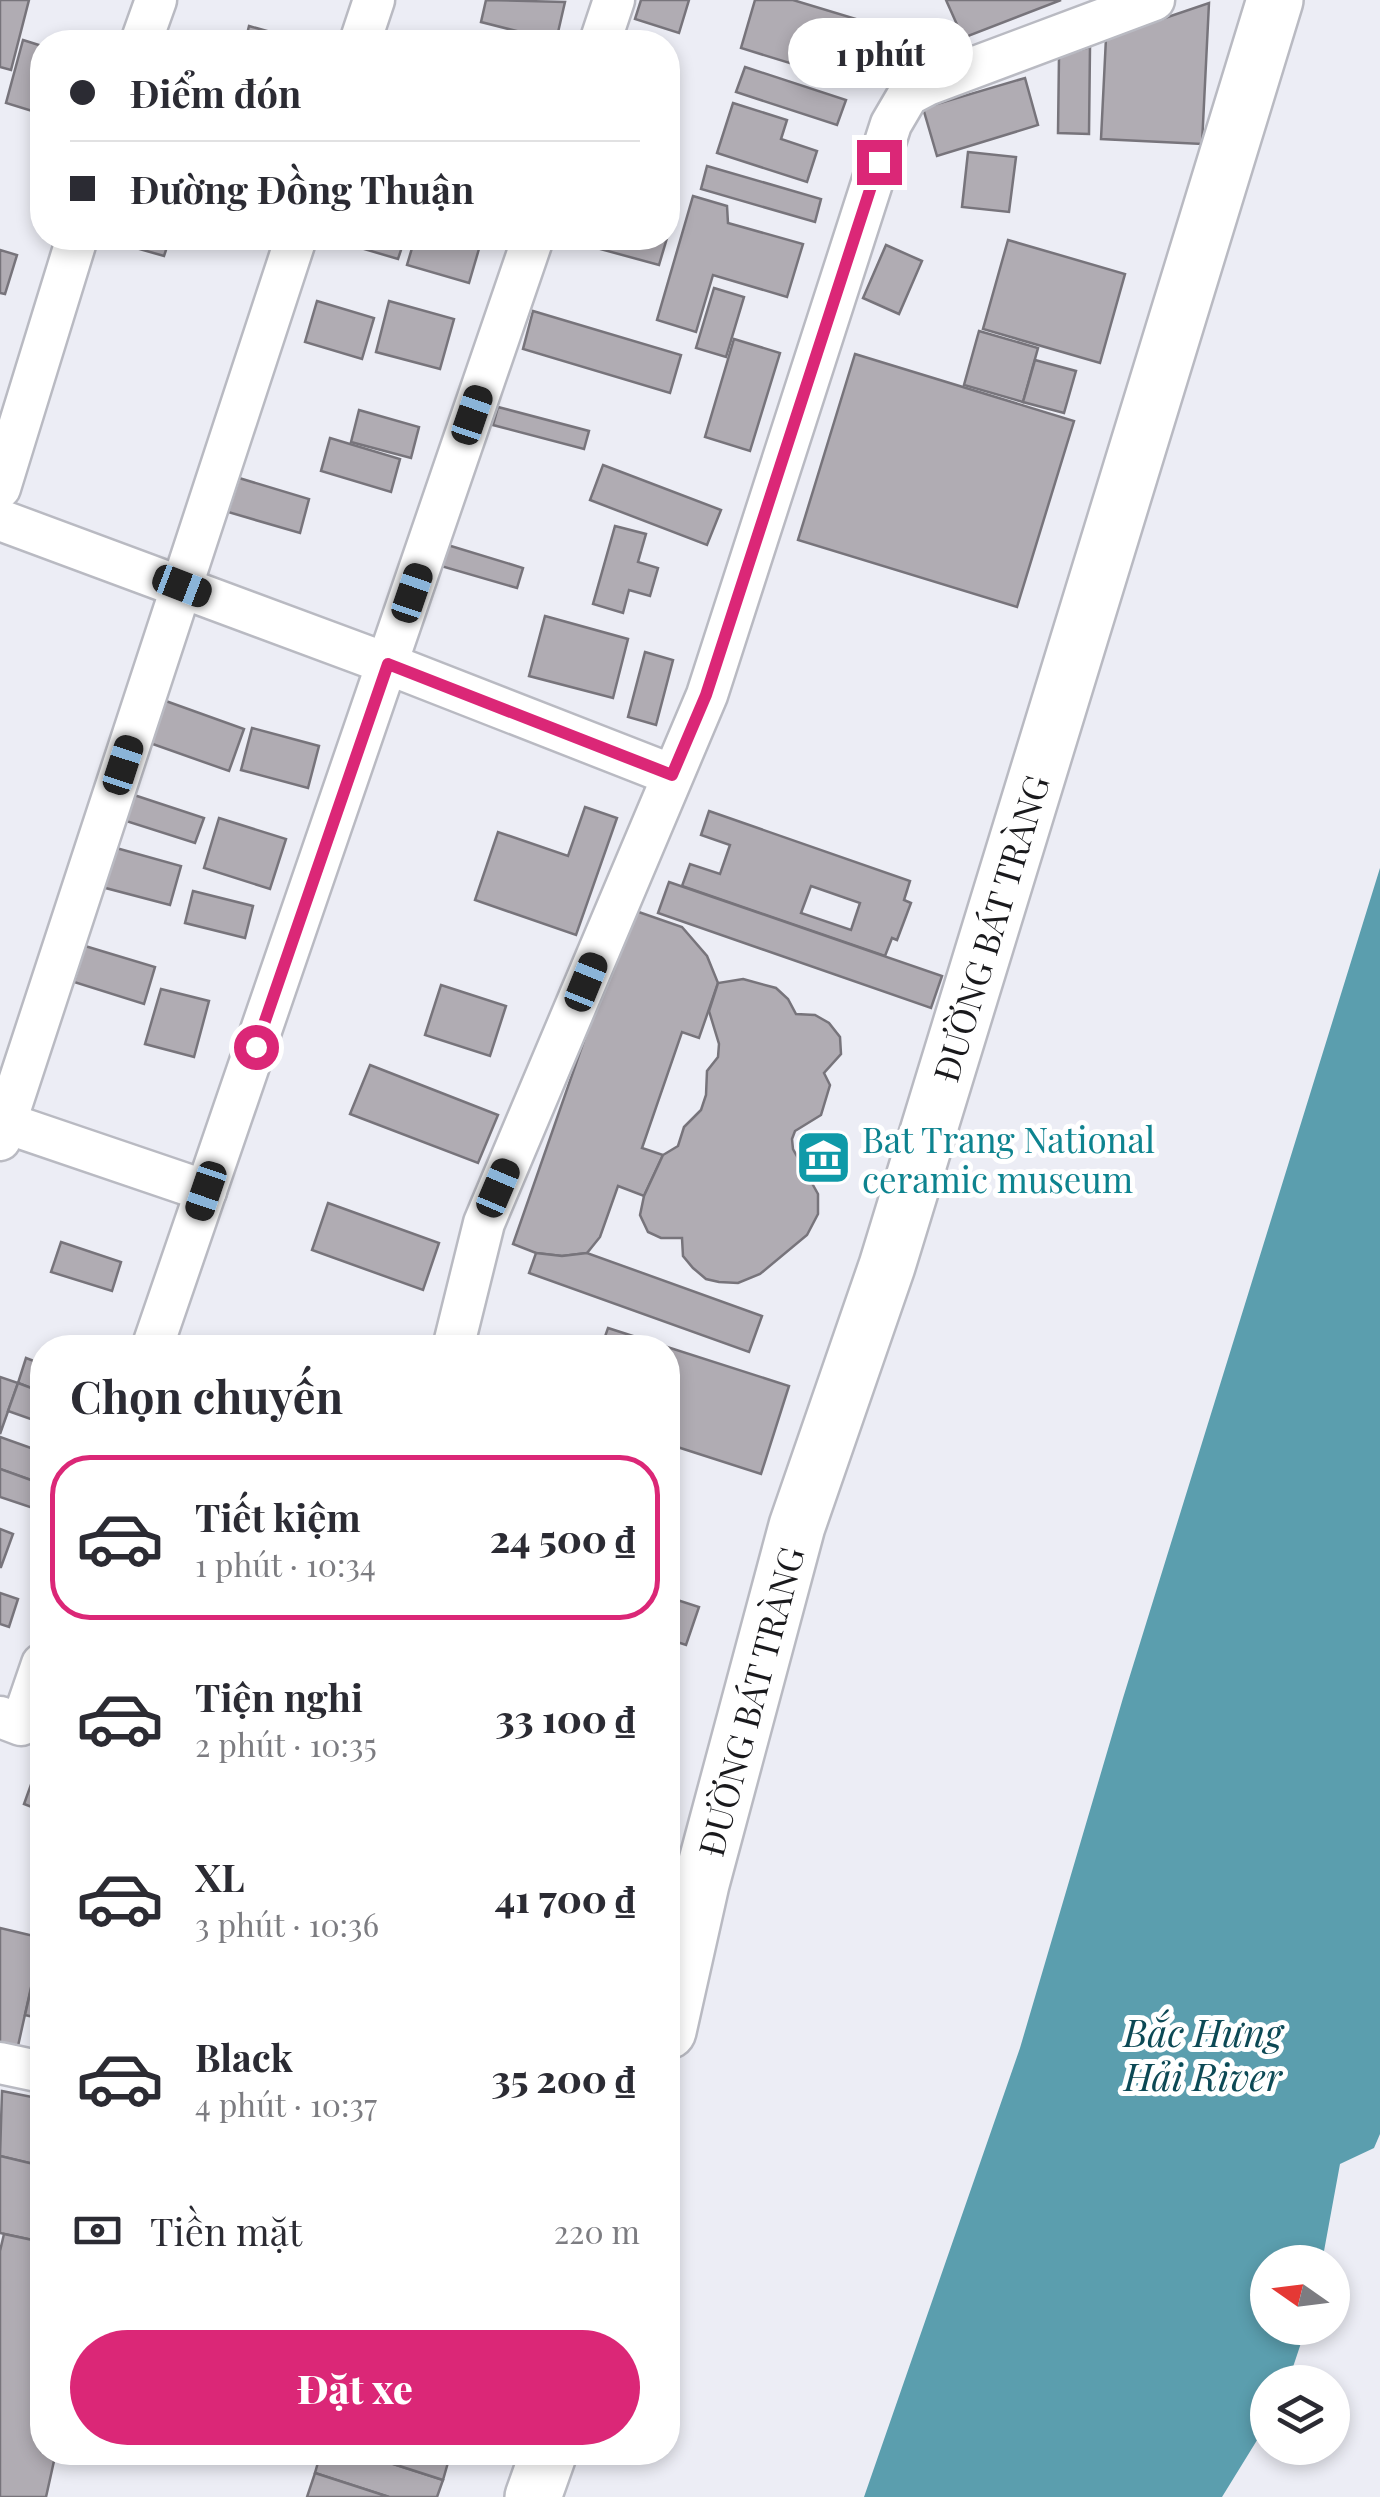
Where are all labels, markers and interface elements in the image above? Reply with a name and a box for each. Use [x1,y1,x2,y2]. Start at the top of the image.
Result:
callout: 1 phút [786,17,972,87]
text: 1 phút [836,31,925,74]
text: Điểm đón [130,67,301,118]
route end [857,140,902,185]
text: Đường Đồng Thuận [130,163,474,214]
car [448,382,496,448]
car [388,560,436,626]
car [149,561,215,611]
car [99,732,147,798]
street label: ĐƯỜNG BÁT TRÀNG [921,769,1059,1087]
car [561,949,611,1015]
route start [234,1025,279,1070]
place label: Bat Trang National ceramic museum [862,1115,1155,1202]
museum icon: Bat Trang National ceramic museum [793,1128,853,1188]
car [472,1155,524,1221]
car [182,1158,230,1224]
text: Chọn chuyến [70,1365,343,1425]
text: Tiết kiệm [195,1491,361,1542]
icon: car [75,1493,165,1583]
text: 24 500 ₫ [490,1512,635,1563]
street label: ĐƯỜNG BÁT TRÀNG [686,1541,814,1861]
text: 1 phút · 10:34 [195,1542,376,1585]
text: Tiện nghi [195,1671,363,1722]
icon: car [75,1673,165,1763]
text: 33 100 ₫ [496,1692,635,1743]
text: 2 phút · 10:35 [195,1722,377,1765]
text: XL [195,1851,244,1902]
icon: car [75,1853,165,1943]
text: 41 700 ₫ [495,1872,635,1923]
text: 3 phút · 10:36 [195,1902,379,1945]
water label: Bắc Hưng Hải River [1122,2006,1285,2101]
text: Black [195,2031,293,2082]
icon: car [75,2033,165,2123]
text: 35 200 ₫ [492,2052,635,2103]
text: 4 phút · 10:37 [195,2082,377,2125]
icon: cash [70,2203,125,2258]
text: Tiền mặt [150,2205,302,2256]
text: 220 m [554,2209,640,2252]
north arrow [1250,2245,1350,2345]
map controls [1250,2245,1350,2465]
button: Đặt xe [70,2330,640,2445]
button: layers [1250,2365,1350,2465]

